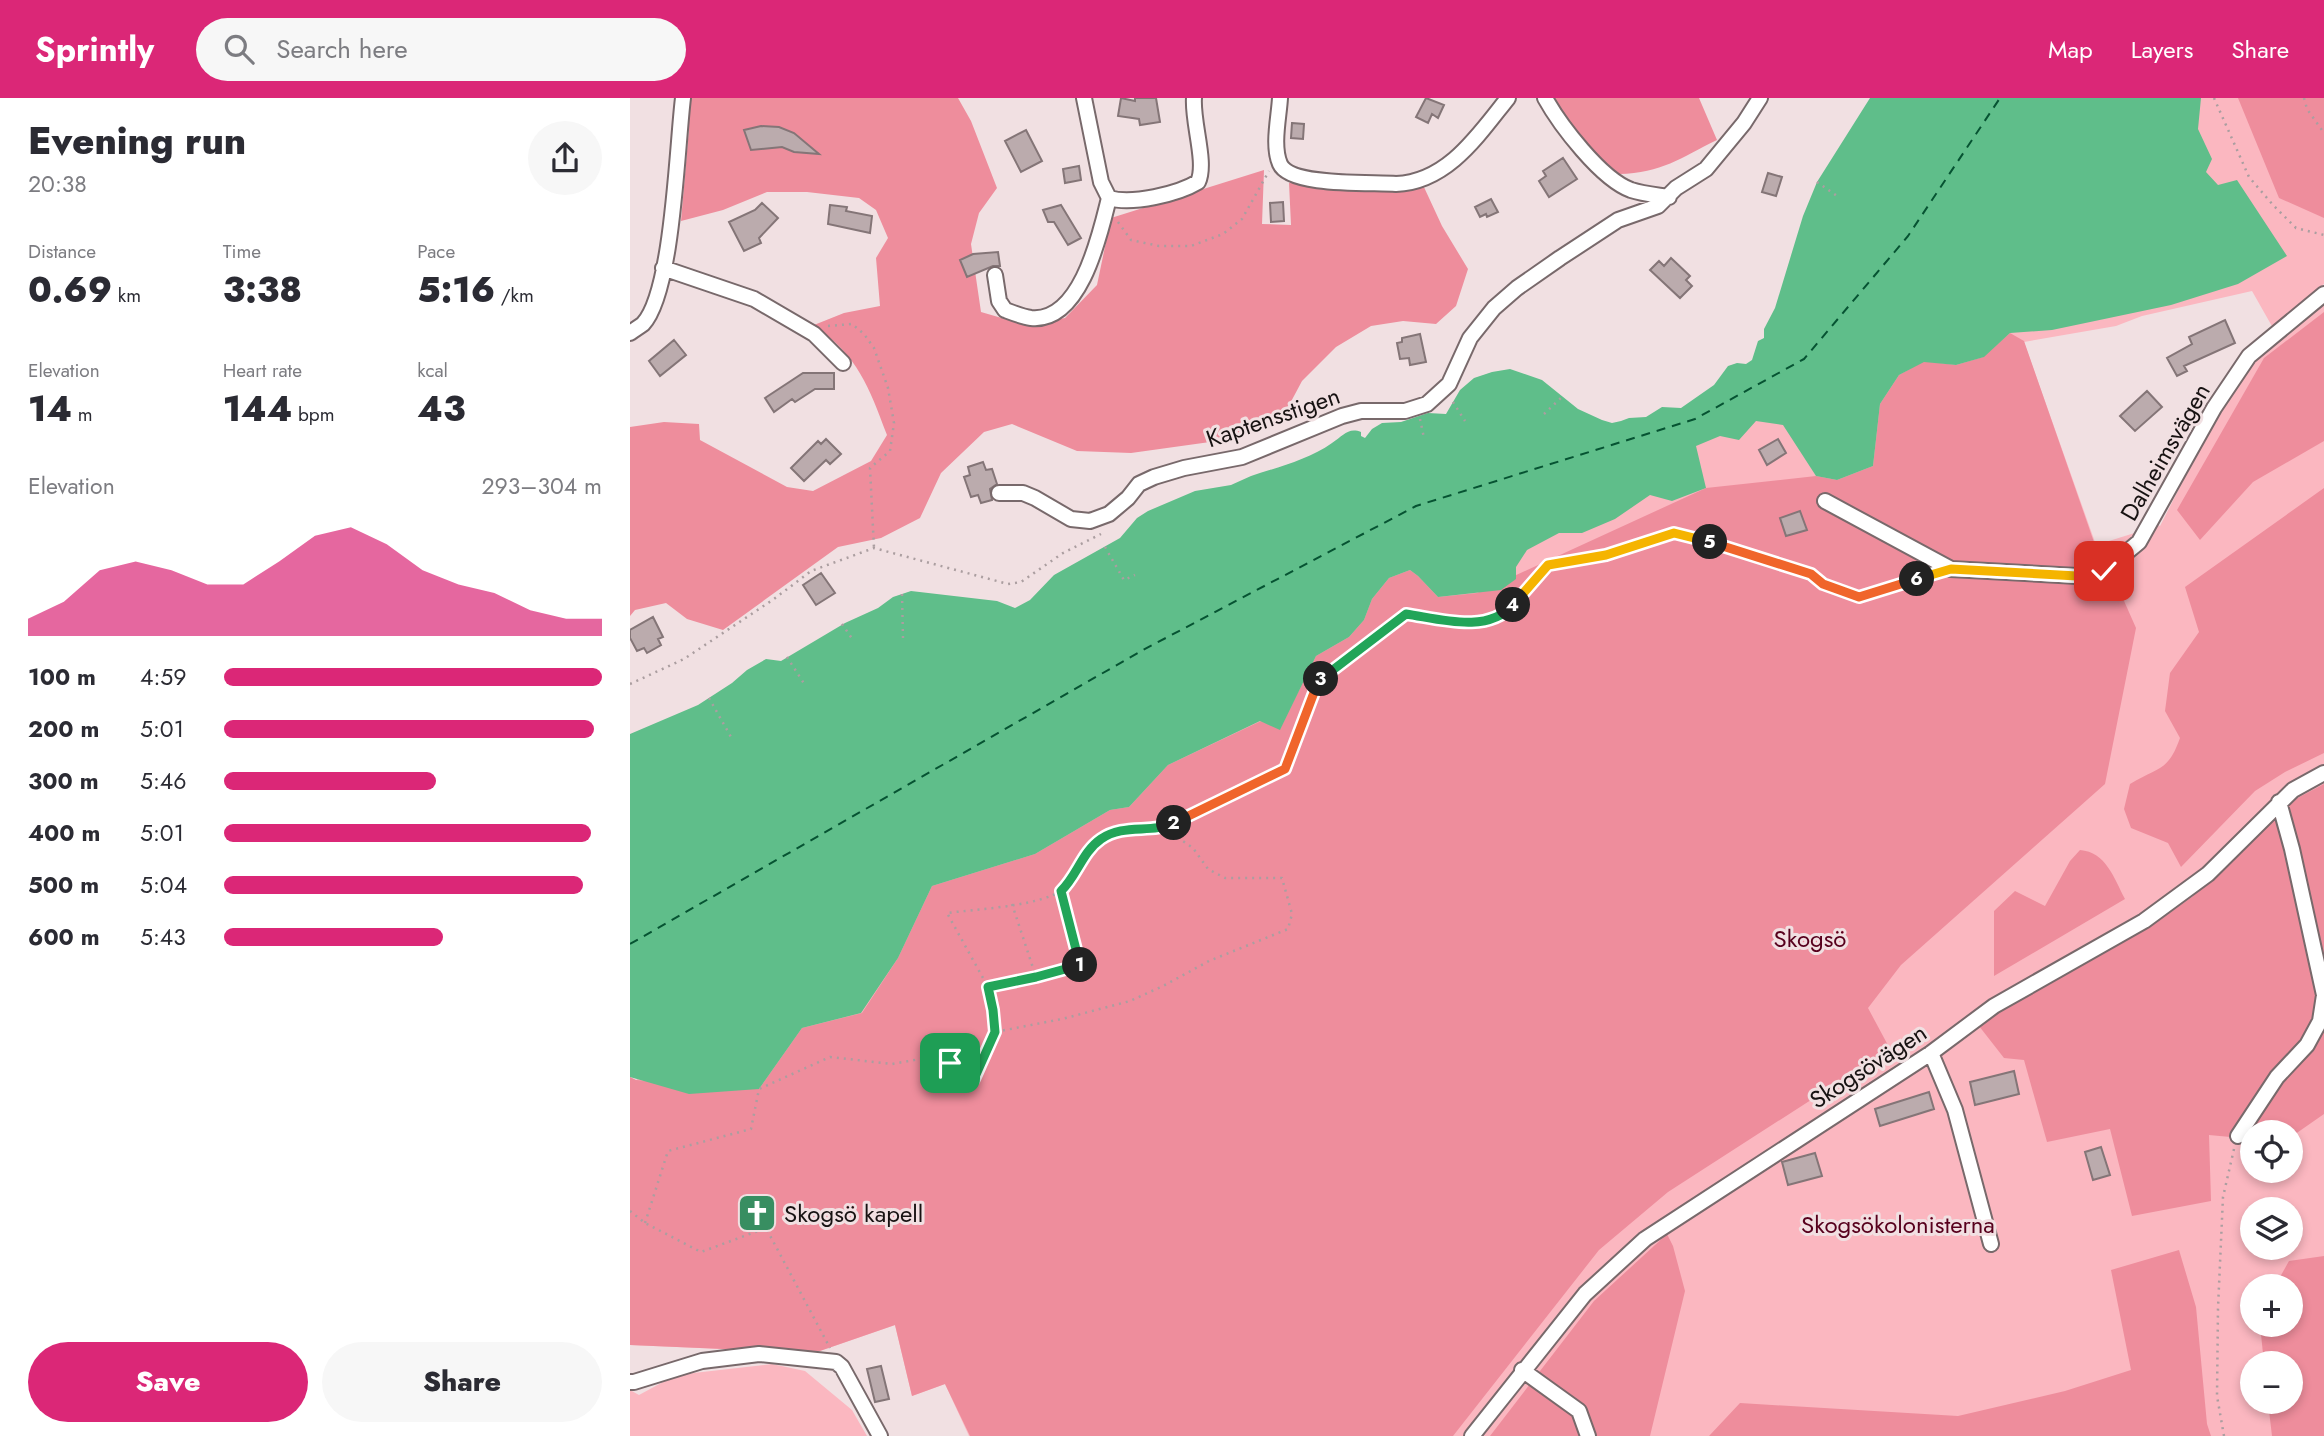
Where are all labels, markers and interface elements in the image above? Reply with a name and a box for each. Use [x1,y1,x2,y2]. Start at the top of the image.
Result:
search box [196,18,686,81]
text: Sprintly [35,26,154,73]
icon: search [220,30,258,68]
text: Search here [276,30,408,68]
text: Map [2048,32,2093,67]
text: Layers [2131,32,2193,67]
text: Share [2231,32,2289,67]
text: Evening run [28,113,246,168]
button: share [528,121,602,195]
text: 20:38 [28,167,87,201]
text: Distance [28,238,96,265]
text: Time [223,238,261,265]
text: Pace [417,238,455,265]
text: 0.69 [28,265,112,315]
text: 3:38 [223,265,302,315]
text: 5:16 [417,265,495,315]
text: km [112,282,141,309]
text: /km [495,282,534,309]
text: Elevation [28,357,100,384]
text: Heart rate [223,357,302,384]
text: kcal [417,357,448,384]
street label: Dalheimsvägen [2111,377,2219,527]
street label: Kaptensstigen [1201,378,1345,456]
text: 14 [28,384,72,434]
text: 144 [223,384,292,434]
text: 43 [417,384,465,434]
text: m [72,401,93,428]
text: bpm [292,401,335,428]
text: Elevation [28,469,115,503]
text: 293–304 m [481,469,602,503]
pin: 5 [1692,524,1728,560]
text: 5 [1703,528,1716,555]
pin [2074,541,2134,601]
icon: check [2085,552,2123,590]
pin: 6 [1900,561,1934,596]
text: 6 [1910,565,1923,592]
pin: 4 [1496,588,1530,622]
text: 4 [1506,591,1519,618]
text: 100 m [28,660,96,694]
text: 4:59 [140,660,187,694]
pin: 3 [1304,662,1338,696]
text: 3 [1315,665,1326,692]
text: 200 m [28,712,99,746]
text: 5:01 [140,712,184,746]
text: 300 m [28,764,99,798]
text: 5:46 [140,764,187,798]
pin: 2 [1156,806,1192,840]
text: 2 [1167,809,1180,836]
text: 400 m [28,816,100,850]
text: 5:01 [140,816,184,850]
text: 500 m [28,868,99,902]
text: 5:04 [140,868,187,902]
text: 600 m [28,920,100,954]
text: 5:43 [140,920,186,954]
park label: Skogsö [1774,921,1846,956]
pin: 1 [1063,948,1098,982]
text: 1 [1075,951,1084,978]
street label: Skogsövägen [1803,1015,1933,1117]
pin [920,1033,980,1093]
icon: arrive [931,1044,969,1082]
map controls [2240,1120,2303,1414]
button: locate [2240,1120,2303,1183]
church icon: Skogsö kapell [736,1192,778,1234]
place label: Skogsö kapell [784,1196,923,1231]
button: layers [2240,1197,2303,1260]
park label: Skogsökolonisterna [1801,1207,1995,1242]
button: + [2240,1274,2303,1337]
button: Save [28,1342,308,1422]
button: Share [322,1342,602,1422]
button: − [2240,1351,2303,1414]

